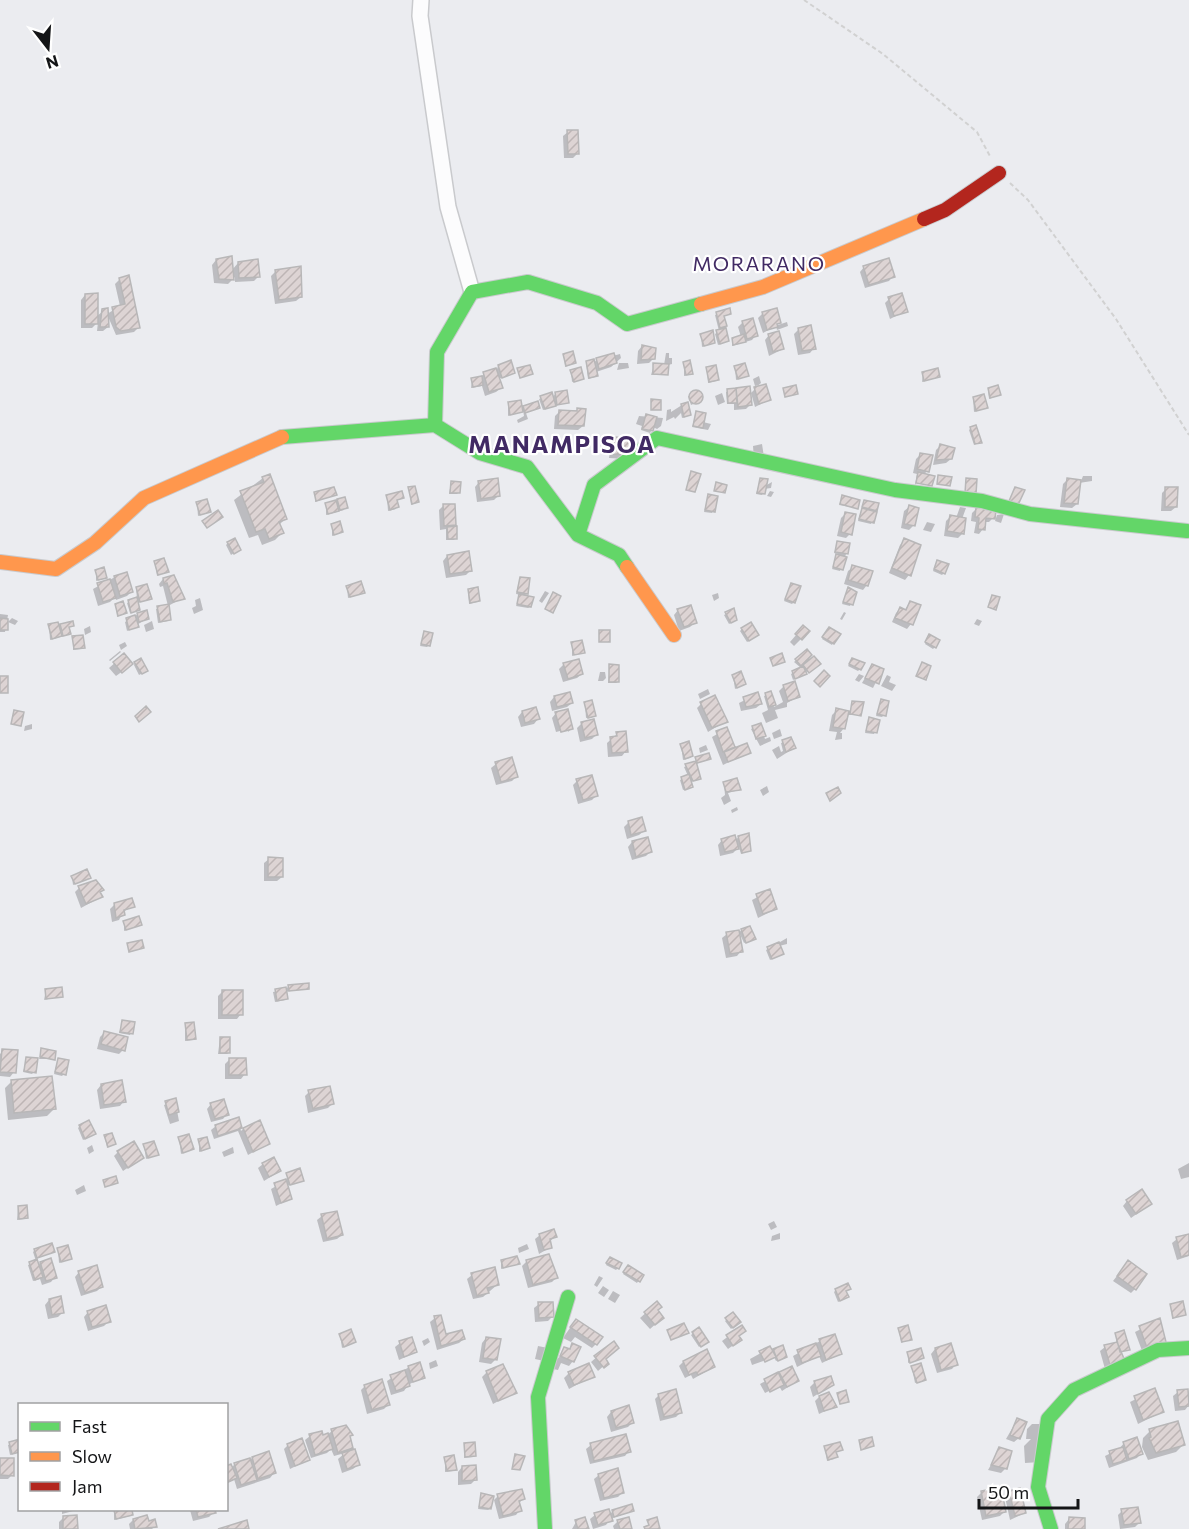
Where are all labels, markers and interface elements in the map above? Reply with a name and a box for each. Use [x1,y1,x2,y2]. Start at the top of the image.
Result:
north arrow [18,18,78,78]
text: N [44,52,61,74]
district label: MORARANO [693,251,825,275]
district label: MANAMPISOA [468,429,656,458]
legend [18,1403,228,1511]
text: Fast [72,1415,107,1437]
text: Slow [72,1445,112,1467]
scale bar [979,1472,1078,1510]
text: Jam [72,1475,102,1497]
text: 50 m [988,1481,1029,1503]

